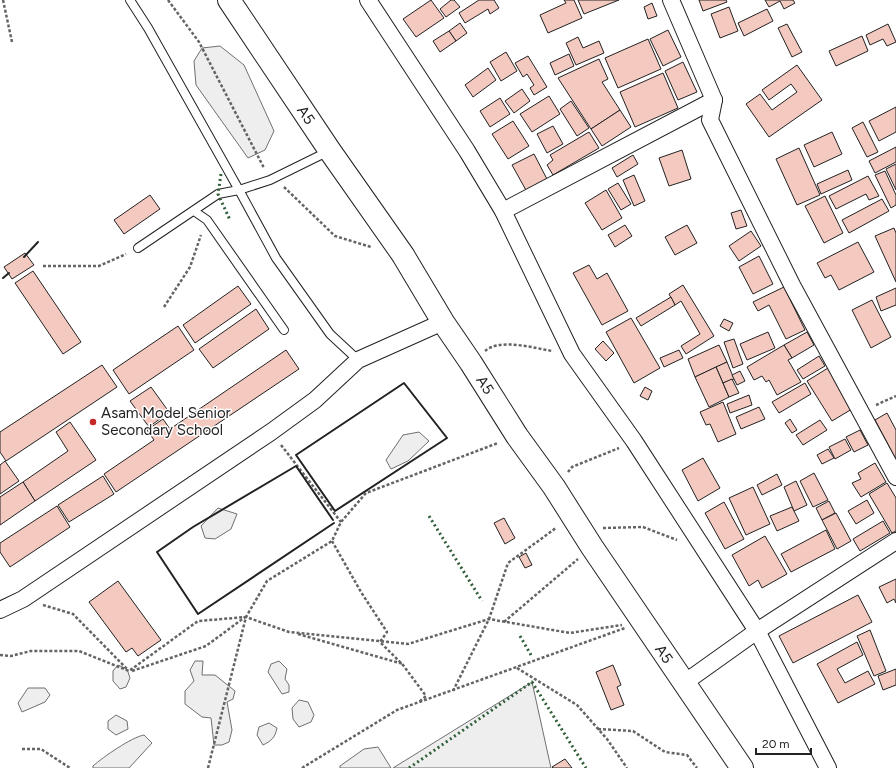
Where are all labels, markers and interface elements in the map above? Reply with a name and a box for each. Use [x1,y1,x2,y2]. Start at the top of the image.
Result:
street label: A5 [293,102,319,128]
street label: A5 [472,372,498,398]
place label: Asam Model Senior Secondary School [101,404,231,439]
marker: Asam Model Senior Secondary School [88,417,98,427]
street label: A5 [651,641,677,667]
scale bar [756,730,811,756]
text: 20 m [762,737,790,751]

